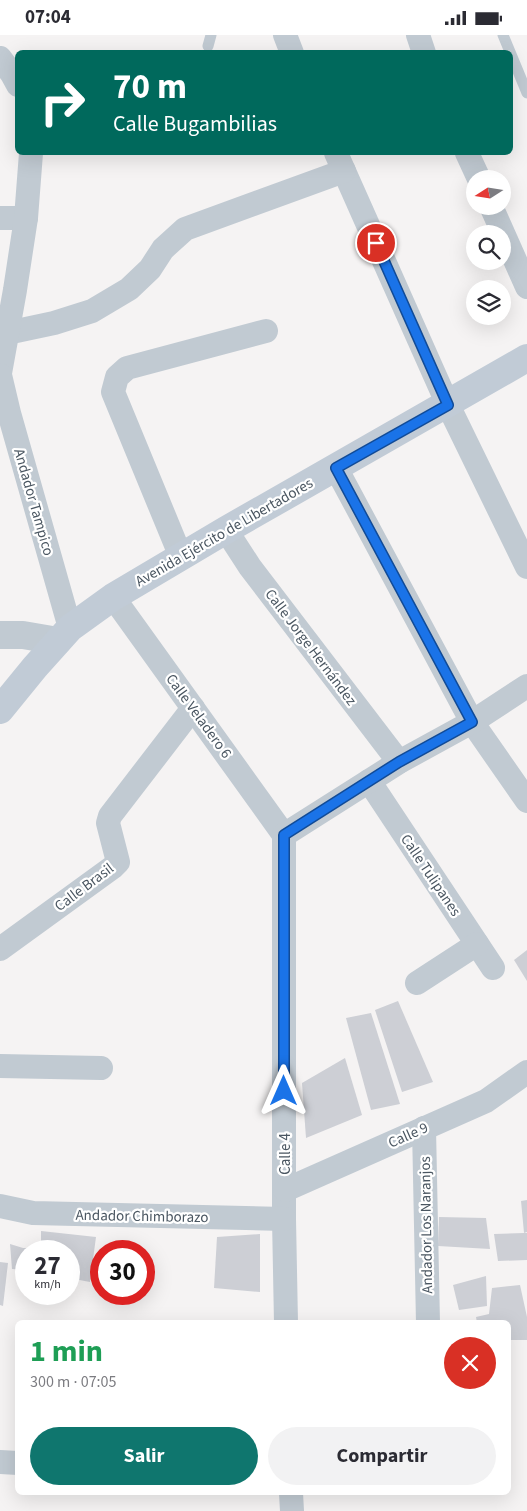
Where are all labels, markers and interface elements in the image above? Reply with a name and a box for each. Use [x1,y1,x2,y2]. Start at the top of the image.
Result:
text: 07:04 [25,4,71,31]
text: 70 m [113,62,187,112]
icon: right [30,70,95,135]
text: Calle Bugambilias [113,108,277,140]
north arrow [466,170,511,215]
map controls [466,170,511,325]
pin [355,222,397,264]
button: search [466,225,511,270]
icon: arrive [362,229,390,257]
button: layers [466,280,511,325]
street label: Andador Tampico [8,446,59,558]
street label: Avenida Ejército de Libertadores [131,473,317,592]
street label: Calle Jorge Hernández [260,585,361,710]
street label: Calle Veladero 6 [161,670,236,763]
street label: Calle Tulipanes [395,830,466,920]
street label: Calle Brasil [50,858,118,917]
position arrow [257,1064,309,1116]
street label: Calle 9 [385,1117,432,1154]
street label: Calle 4 [275,1133,296,1175]
street label: Andador Los Naranjos [415,1156,438,1294]
street label: Andador Chimborazo [75,1205,209,1228]
speed limit sign: 30 [90,1240,155,1305]
text: 27 [34,1248,61,1284]
text: km/h [34,1276,61,1293]
text: 1 min [30,1330,103,1373]
button: close [444,1337,496,1389]
text: 300 m · 07:05 [30,1371,117,1393]
button: Salir [30,1427,258,1485]
button: Compartir [268,1427,496,1485]

